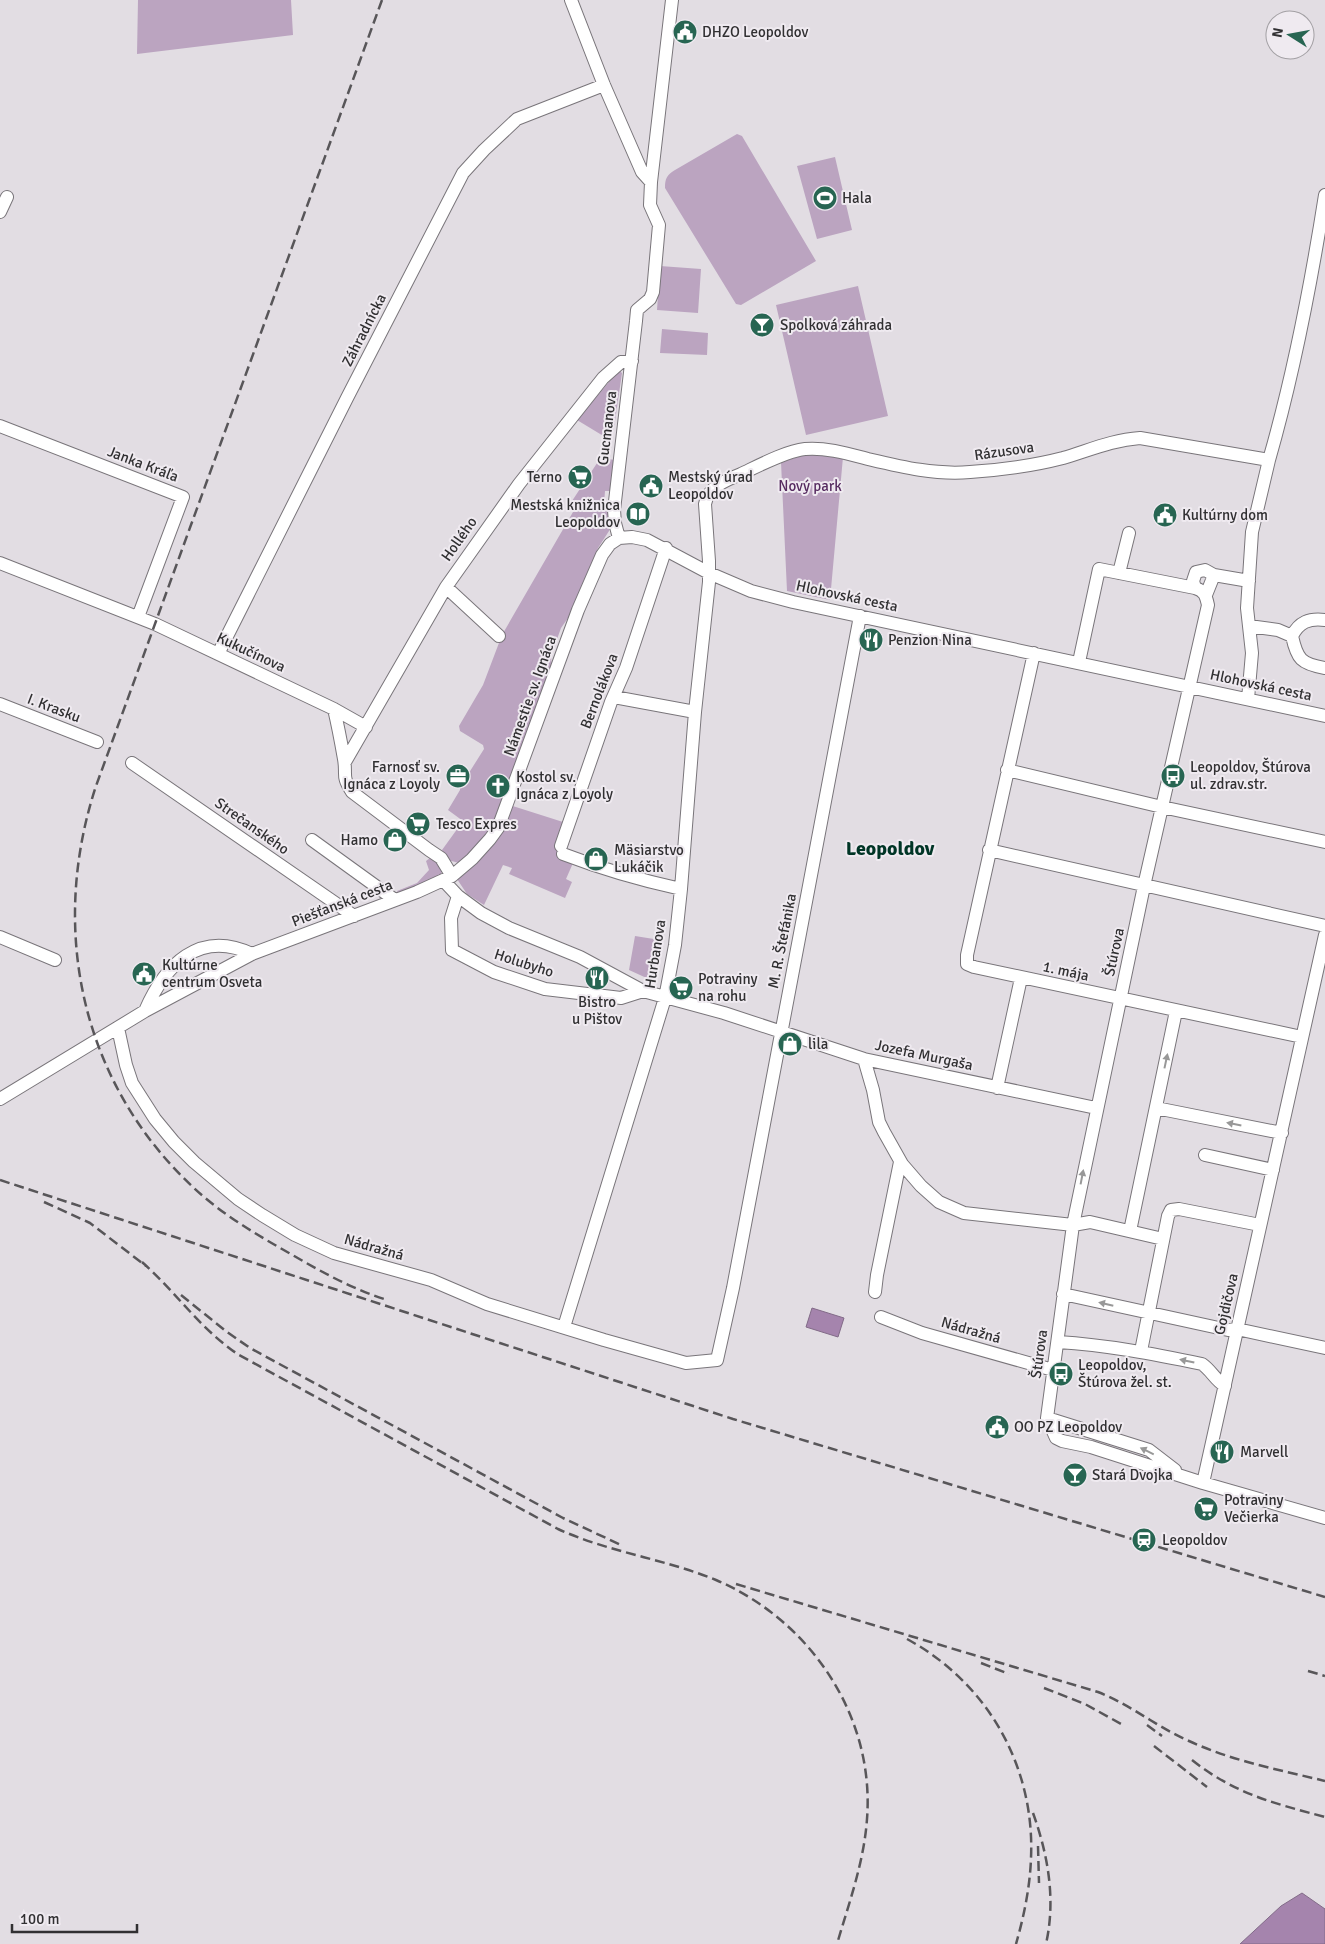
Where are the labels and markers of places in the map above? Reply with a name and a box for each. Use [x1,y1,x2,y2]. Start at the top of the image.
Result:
public building icon: DHZO Leopoldov [672,19,698,45]
place label: DHZO Leopoldov [702,23,809,41]
sports icon: Hala [812,185,838,211]
place label: Hala [842,189,872,207]
bar icon: Spolková záhrada [749,312,775,338]
place label: Spolková záhrada [780,316,892,334]
supermarket icon: Terno [567,464,593,490]
place label: Terno [527,468,562,486]
place label: Mestský úrad Leopoldov [668,468,753,503]
public building icon: Mestský úrad Leopoldov [638,473,664,499]
place label: Mestská knižnica Leopoldov [510,496,620,531]
library icon: Mestská knižnica Leopoldov [625,501,651,527]
public building icon: Kultúrny dom [1152,502,1178,528]
place label: Kultúrny dom [1182,506,1268,524]
restaurant icon: Penzion Nina [858,627,884,653]
place label: Penzion Nina [888,631,972,649]
place label: Leopoldov, Štúrova ul. zdrav.str. [1190,757,1311,793]
place label: Farnosť sv. Ignáca z Loyoly [343,758,440,793]
office icon: Farnosť sv. Ignáca z Loyoly [445,763,471,789]
bus stop icon: Leopoldov, Štúrova ul. zdrav.str. [1160,763,1186,789]
place label: Kostol sv. Ignáca z Loyoly [516,768,613,803]
church icon: Kostol sv. Ignáca z Loyoly [485,773,511,799]
supermarket icon: Tesco Expres [405,811,431,837]
place label: Tesco Expres [436,815,517,833]
shop icon: Hamo [382,827,408,853]
place label: Hamo [341,831,378,849]
place label: Mäsiarstvo Lukáčik [614,841,684,876]
shop icon: Mäsiarstvo Lukáčik [583,846,609,872]
place label: Kultúrne centrum Osveta [162,956,262,991]
public building icon: Kultúrne centrum Osveta [131,961,157,987]
restaurant icon: Bistro u Pištov [584,965,610,991]
place label: Potraviny na rohu [698,970,757,1005]
supermarket icon: Potraviny na rohu [668,975,694,1001]
place label: Bistro u Pištov [572,993,622,1028]
shop icon: lila [777,1031,803,1057]
place label: lila [808,1035,828,1053]
place label: Leopoldov, Štúrova žel. st. [1078,1356,1172,1391]
bus stop icon: Leopoldov, Štúrova žel. st. [1048,1361,1074,1387]
public building icon: OO PZ Leopoldov [984,1414,1010,1440]
place label: OO PZ Leopoldov [1014,1418,1122,1436]
restaurant icon: Marvell [1209,1439,1235,1465]
place label: Marvell [1240,1443,1288,1461]
bar icon: Stará Dvojka [1062,1462,1088,1488]
place label: Stará Dvojka [1092,1466,1173,1484]
place label: Potraviny Večierka [1224,1491,1283,1526]
supermarket icon: Potraviny Večierka [1193,1496,1219,1522]
station icon: Leopoldov [1131,1527,1157,1553]
place label: Leopoldov [1162,1531,1227,1549]

